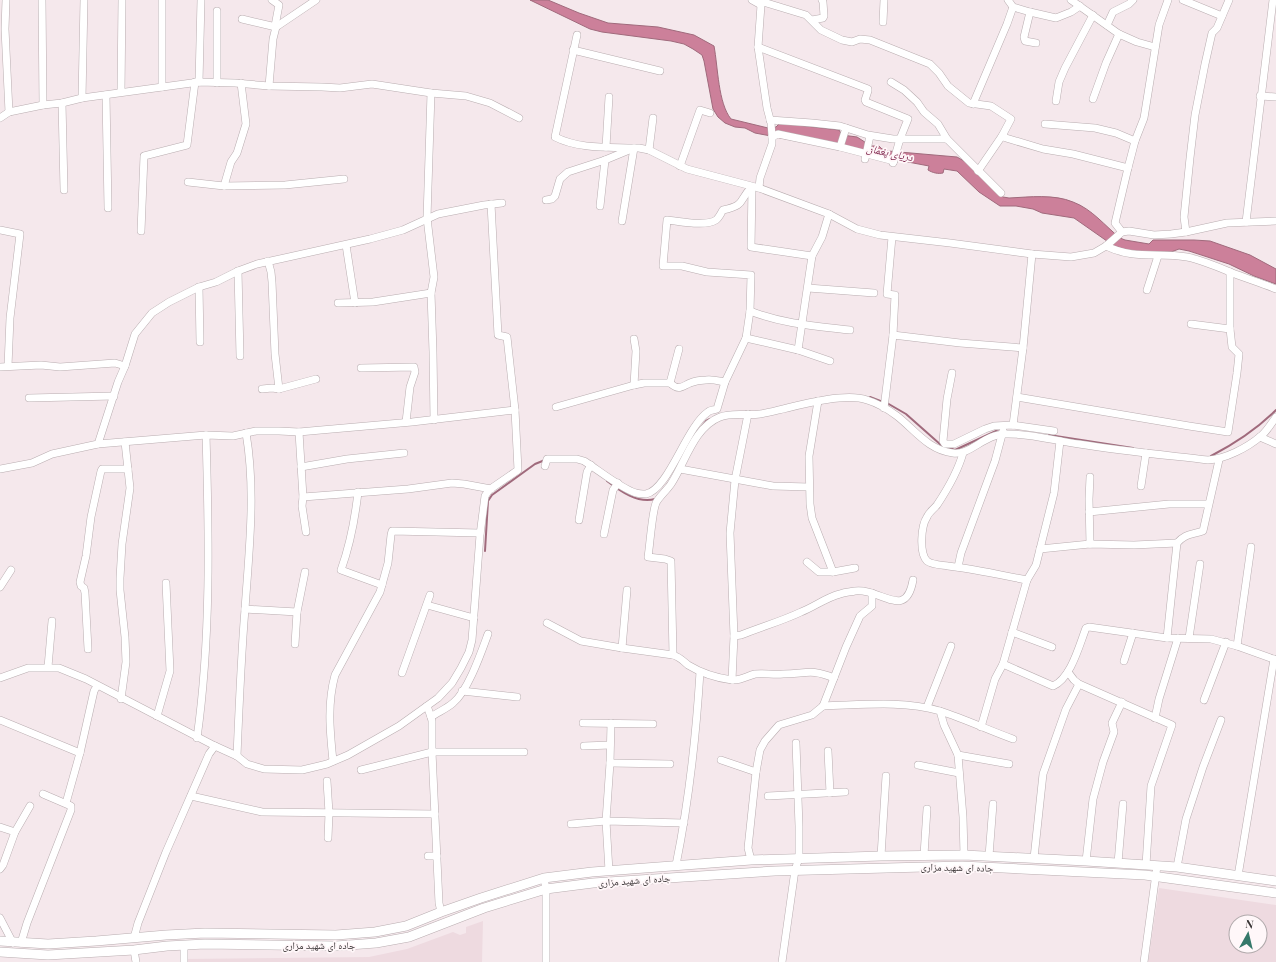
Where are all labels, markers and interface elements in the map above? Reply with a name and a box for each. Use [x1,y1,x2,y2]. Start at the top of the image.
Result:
water label: دریای پغمان [865,140,915,164]
street label: جاده ای شهید مزاری [920,859,994,875]
street label: جاده ای شهید مزاری [597,870,671,890]
north arrow [1228,914,1268,954]
text: N [1244,916,1254,932]
street label: جاده ای شهید مزاری [283,938,356,952]

